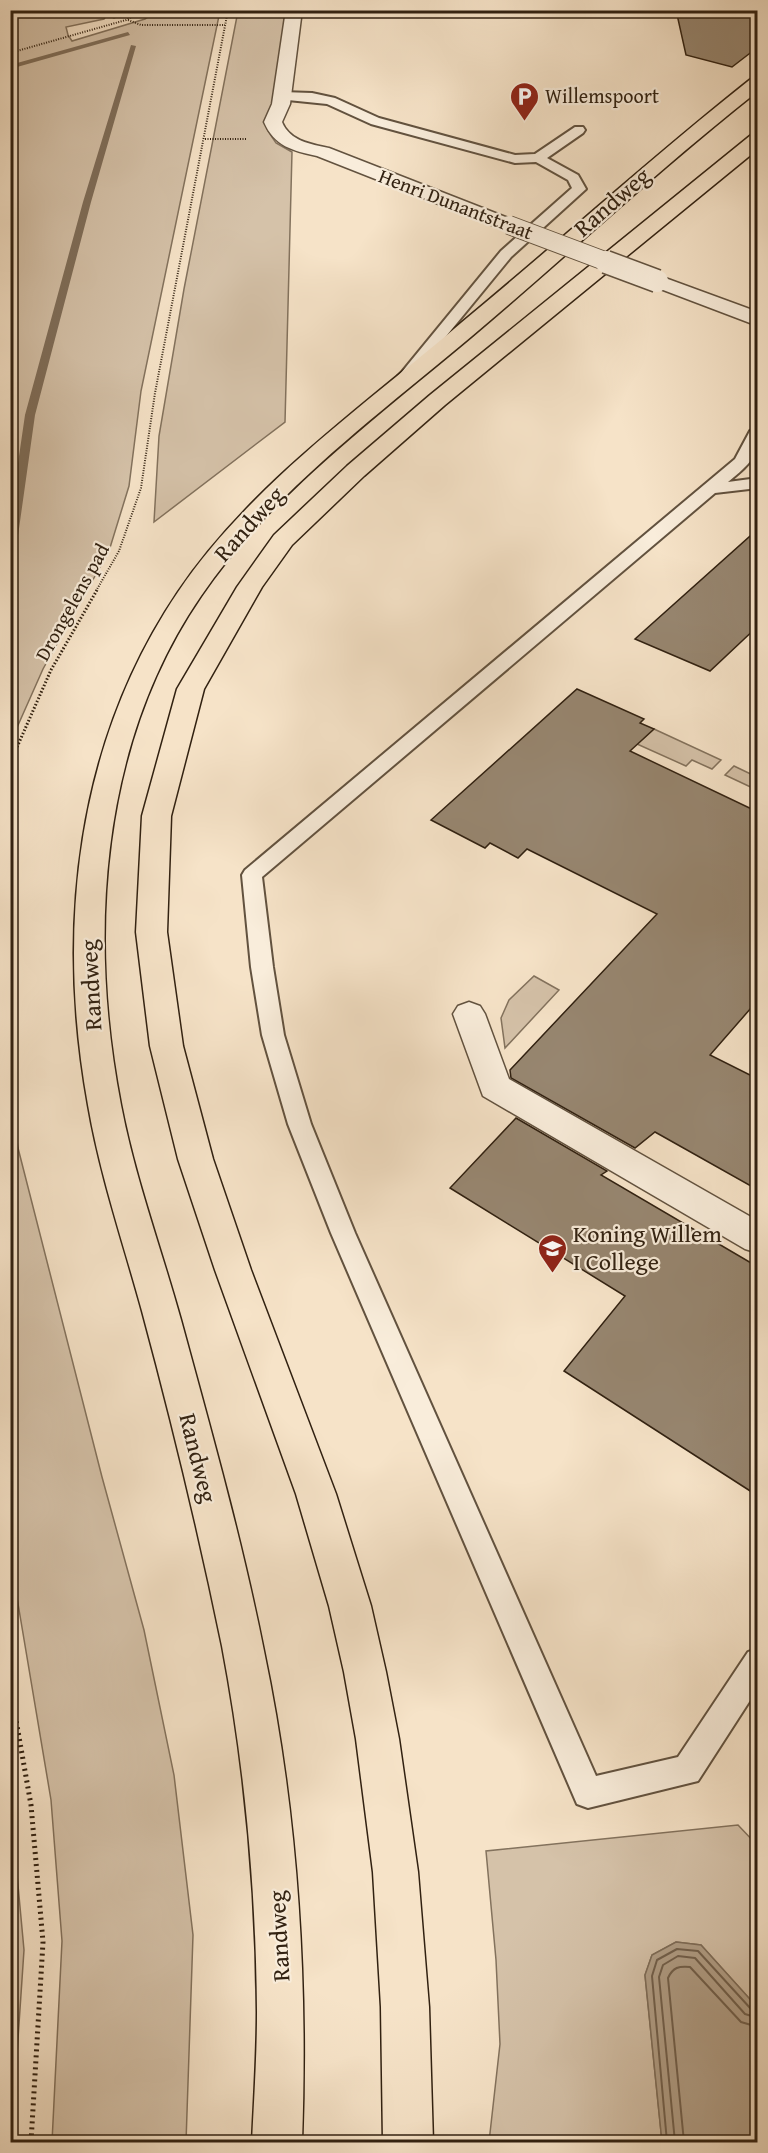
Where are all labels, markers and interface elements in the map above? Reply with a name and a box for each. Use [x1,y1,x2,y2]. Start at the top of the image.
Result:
parking icon: Willemspoort [508,80,540,122]
place label: Willemspoort [545,81,659,110]
street label: Randweg [566,158,658,245]
street label: Henri Dunantstraat [375,161,538,246]
street label: Randweg [205,478,292,569]
street label: Drongelens pad [27,537,116,666]
street label: Randweg [71,939,110,1031]
place label: Koning Willem I College [573,1216,722,1279]
school or university icon: Koning Willem I College [536,1232,568,1274]
street label: Randweg [170,1409,227,1506]
street label: Randweg [259,1890,298,1982]

